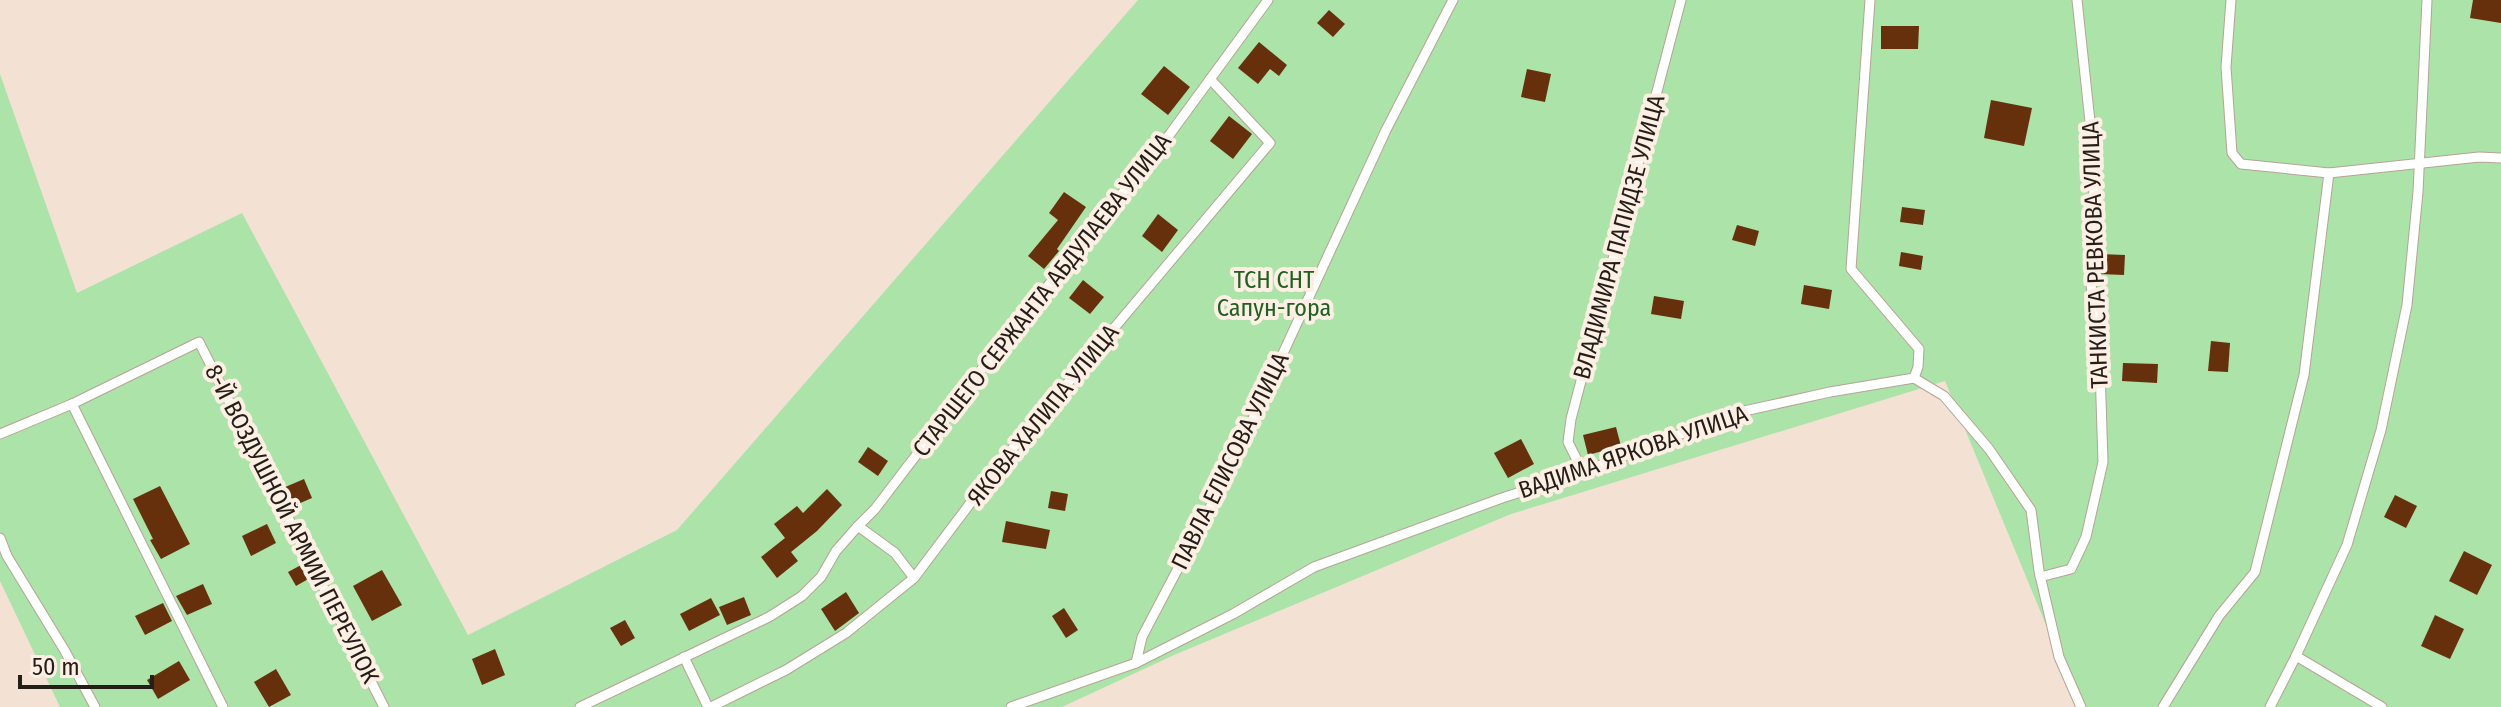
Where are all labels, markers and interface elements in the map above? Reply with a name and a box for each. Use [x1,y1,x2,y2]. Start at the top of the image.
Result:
street label: ВЛАДИМИРА ПАПИДЗЕ УЛИЦА [1567,91,1671,382]
street label: ТАНКИСТА РЕВКОВА УЛИЦА [2076,121,2114,389]
street label: СТАРШЕГО СЕРЖАНТА АБДУЛАЕВА УЛИЦА [907,127,1177,462]
park label: ТСН СНТ Сапун-гора [1217,266,1331,322]
street label: ЯКОВА ХАЛИПА УЛИЦА [961,319,1125,511]
street label: ПАВЛА ЕЛИСОВА УЛИЦА [1165,348,1295,574]
street label: 8-Й ВОЗДУШНОЙ АРМИИ ПЕРЕУЛОК [199,360,385,688]
street label: ВАДИМА ЯРКОВА УЛИЦА [1515,400,1752,504]
scale bar [20,639,152,689]
text: 50 m [32,653,80,681]

